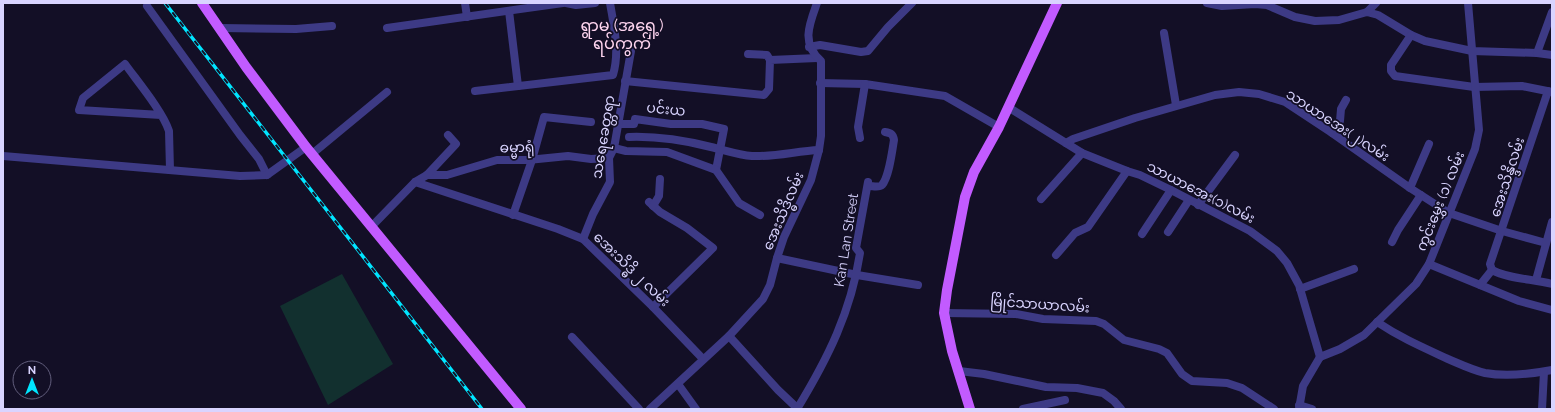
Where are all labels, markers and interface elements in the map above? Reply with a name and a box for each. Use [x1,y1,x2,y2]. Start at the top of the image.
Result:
district label: ရွာမ (အရှေ့) ရပ်ကွက် [581,16,663,57]
street label: သာယာအေး(၂)လမ်း [1281,84,1394,168]
street label: သရေခေတ္တရာ [589,94,621,180]
street label: ပင်းယ [646,97,687,119]
street label: အေးသိန္ဒိလမ်း [1485,134,1532,220]
street label: ဓမ္မာရုံ [499,138,535,160]
street label: ကွင်းမွှေး (၁) လမ်း [1411,148,1470,254]
street label: သာယာအေး(၁)လမ်း [1144,156,1259,226]
street label: အေးသိဒ္ဓိလမ်း [758,169,811,254]
street label: Kan Lan Street [831,192,861,288]
street label: အေးသိဒ္ဓိ ၂ လမ်း [588,227,675,313]
street label: မြိုင်သာယာလမ်း [989,291,1090,319]
north arrow [12,360,52,400]
text: N [28,364,36,377]

